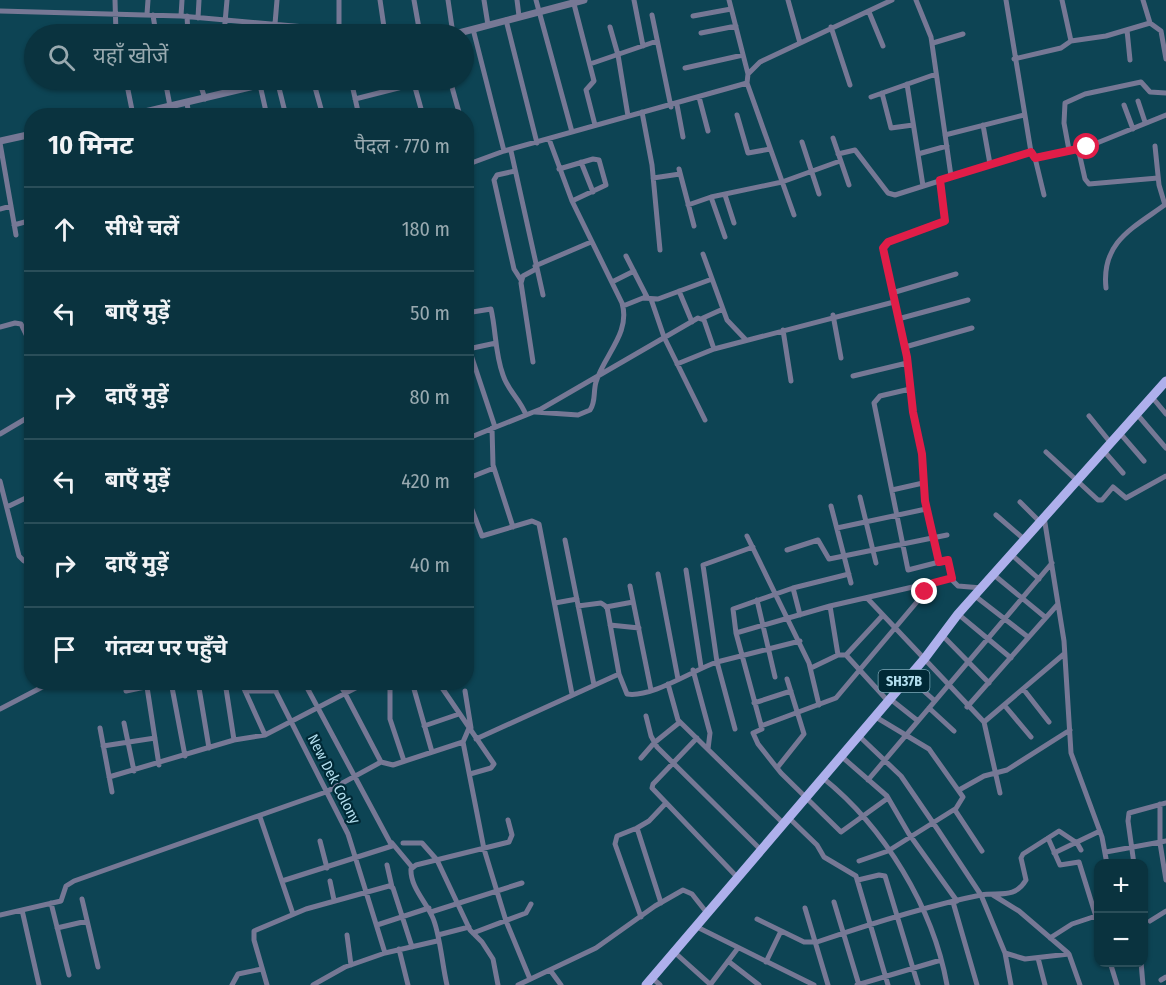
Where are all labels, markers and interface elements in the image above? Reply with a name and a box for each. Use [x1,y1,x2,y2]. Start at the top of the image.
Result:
search box [24,24,474,90]
icon: search [45,41,78,74]
text: यहाँ खोजें [93,42,168,69]
text: 10 मिनट [48,130,133,161]
route start [1073,133,1099,159]
text: पैदल · 770 m [354,134,450,158]
icon: ahead [48,213,81,246]
text: सीधे चलें [105,214,179,241]
text: 180 m [402,217,450,241]
icon: left [48,297,81,330]
text: बाएँ मुड़ें [105,298,170,325]
text: 50 m [410,301,450,325]
icon: right [48,381,81,414]
text: दाएँ मुड़ें [105,382,169,409]
text: 80 m [410,385,450,409]
icon: left [48,465,81,498]
text: बाएँ मुड़ें [105,466,170,493]
text: 420 m [401,469,450,493]
icon: right [48,549,81,582]
text: दाएँ मुड़ें [105,550,169,577]
text: 40 m [410,553,450,577]
route end [911,578,937,604]
icon: arrive [48,633,81,666]
text: गंतव्य पर पहुँचे [105,634,227,661]
road number: SH37B [878,670,930,692]
street label: New Dek Colony [304,731,364,827]
map controls [1094,859,1148,967]
button: + [1094,859,1148,913]
button: − [1094,913,1148,967]

